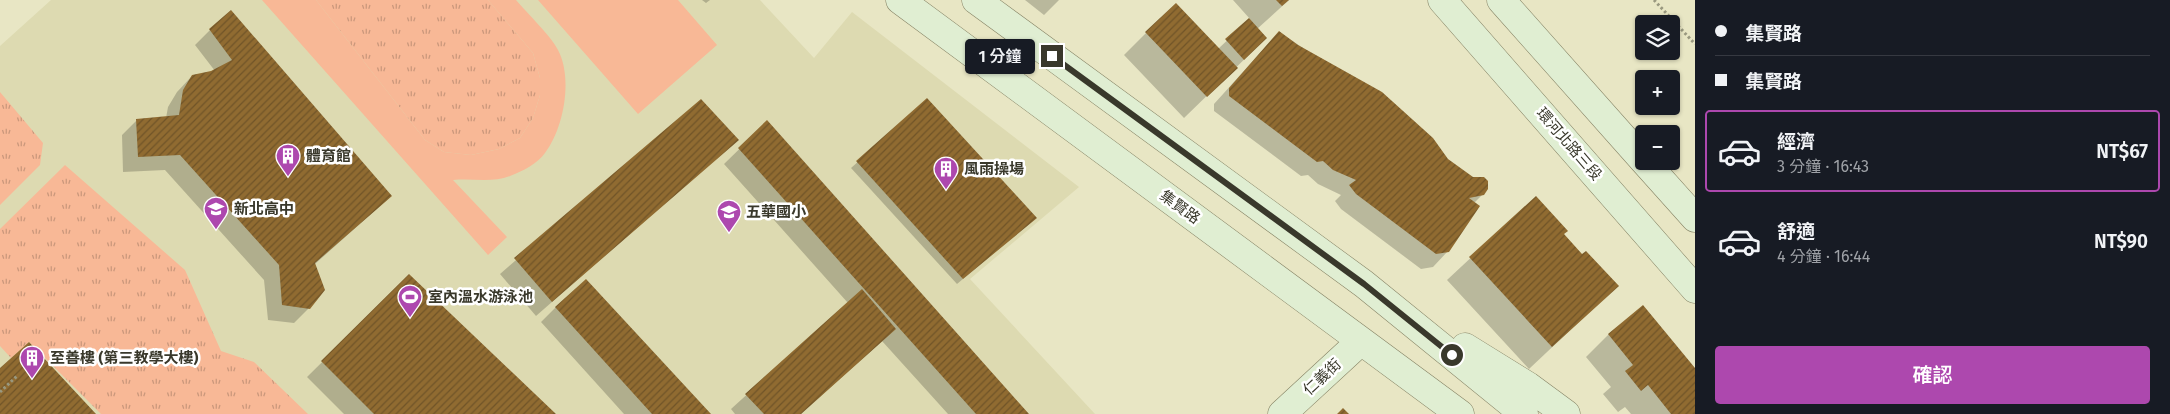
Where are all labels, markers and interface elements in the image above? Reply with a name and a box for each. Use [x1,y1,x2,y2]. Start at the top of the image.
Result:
map controls [1635,15,1680,170]
button: layers [1635,15,1680,60]
text: 集賢路 [1745,22,1802,45]
callout: 1 分鐘 [964,38,1034,74]
route end [1041,45,1063,67]
text: 1 分鐘 [978,47,1022,66]
button: + [1635,70,1680,115]
text: 集賢路 [1745,70,1802,93]
street label: 環河北路三段 [1533,104,1605,184]
button: − [1635,125,1680,170]
icon: car [1717,129,1762,174]
text: 經濟 [1777,130,1815,153]
text: NT$67 [2096,140,2148,163]
building icon: 體育館 [275,143,301,177]
place label: 體育館 [306,147,351,165]
building icon: 風雨操場 [933,156,959,190]
text: 3 分鐘 · 16:43 [1777,157,1869,176]
place label: 風雨操場 [964,160,1024,178]
street label: 集賢路 [1157,186,1203,228]
school or university icon: 新北高中 [203,196,229,230]
school or university icon: 五華國小 [716,199,742,233]
place label: 新北高中 [234,200,294,218]
place label: 五華國小 [746,203,807,221]
icon: car [1717,219,1762,264]
text: 舒適 [1777,220,1815,243]
text: NT$90 [2094,230,2148,253]
text: 4 分鐘 · 16:44 [1777,247,1870,266]
sports icon: 室內溫水游泳池 [397,284,423,318]
place label: 室內溫水游泳池 [428,288,533,306]
route start [1441,344,1463,366]
building icon: 至善樓 (第三教學大樓) [19,345,45,379]
button: 確認 [1715,346,2150,404]
place label: 至善樓 (第三教學大樓) [50,349,198,367]
street label: 仁義街 [1299,355,1345,399]

